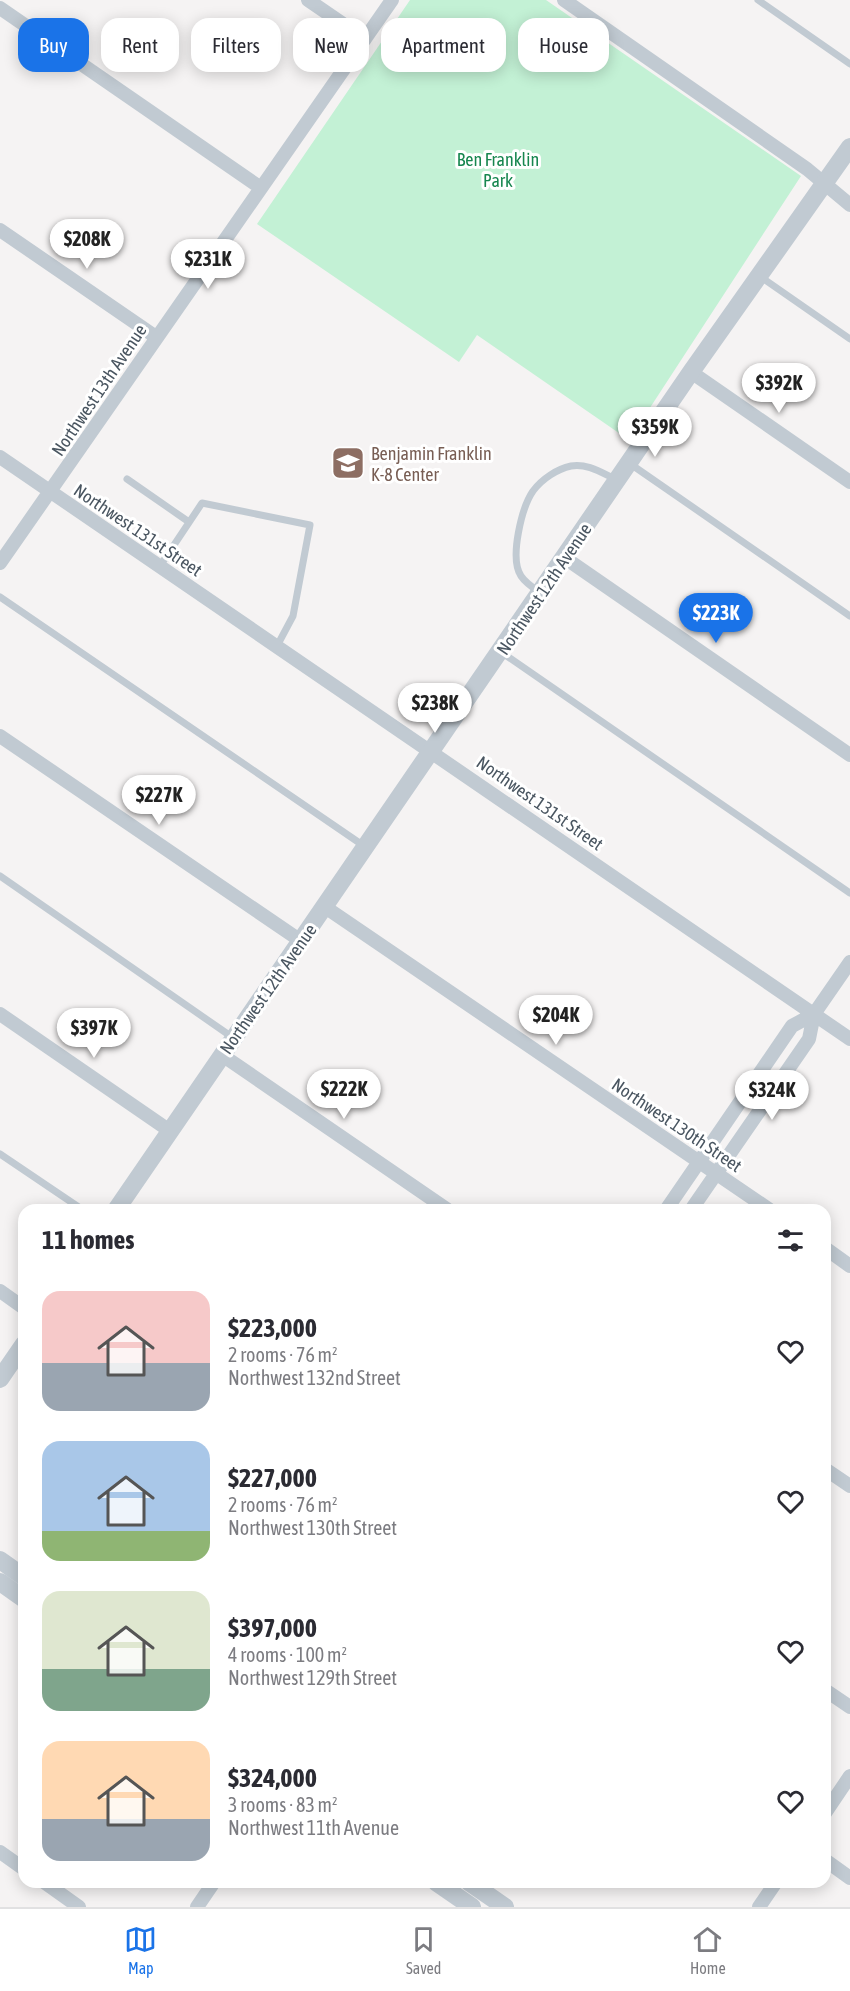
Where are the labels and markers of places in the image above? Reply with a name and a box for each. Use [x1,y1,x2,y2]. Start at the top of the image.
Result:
pin: $208K [45,219,129,270]
pin: $231K [166,239,250,290]
pin: $392K [737,363,821,414]
pin: $359K [613,407,697,458]
place label: Benjamin Franklin K-8 Center [371,443,492,485]
school or university icon: Benjamin Franklin K-8 Center [330,445,366,481]
pin: $223K [674,593,758,644]
pin: $238K [393,683,477,734]
pin: $227K [117,775,201,826]
pin: $204K [514,995,598,1046]
pin: $397K [52,1008,136,1059]
pin: $222K [302,1069,386,1120]
pin: $324K [730,1070,814,1121]

